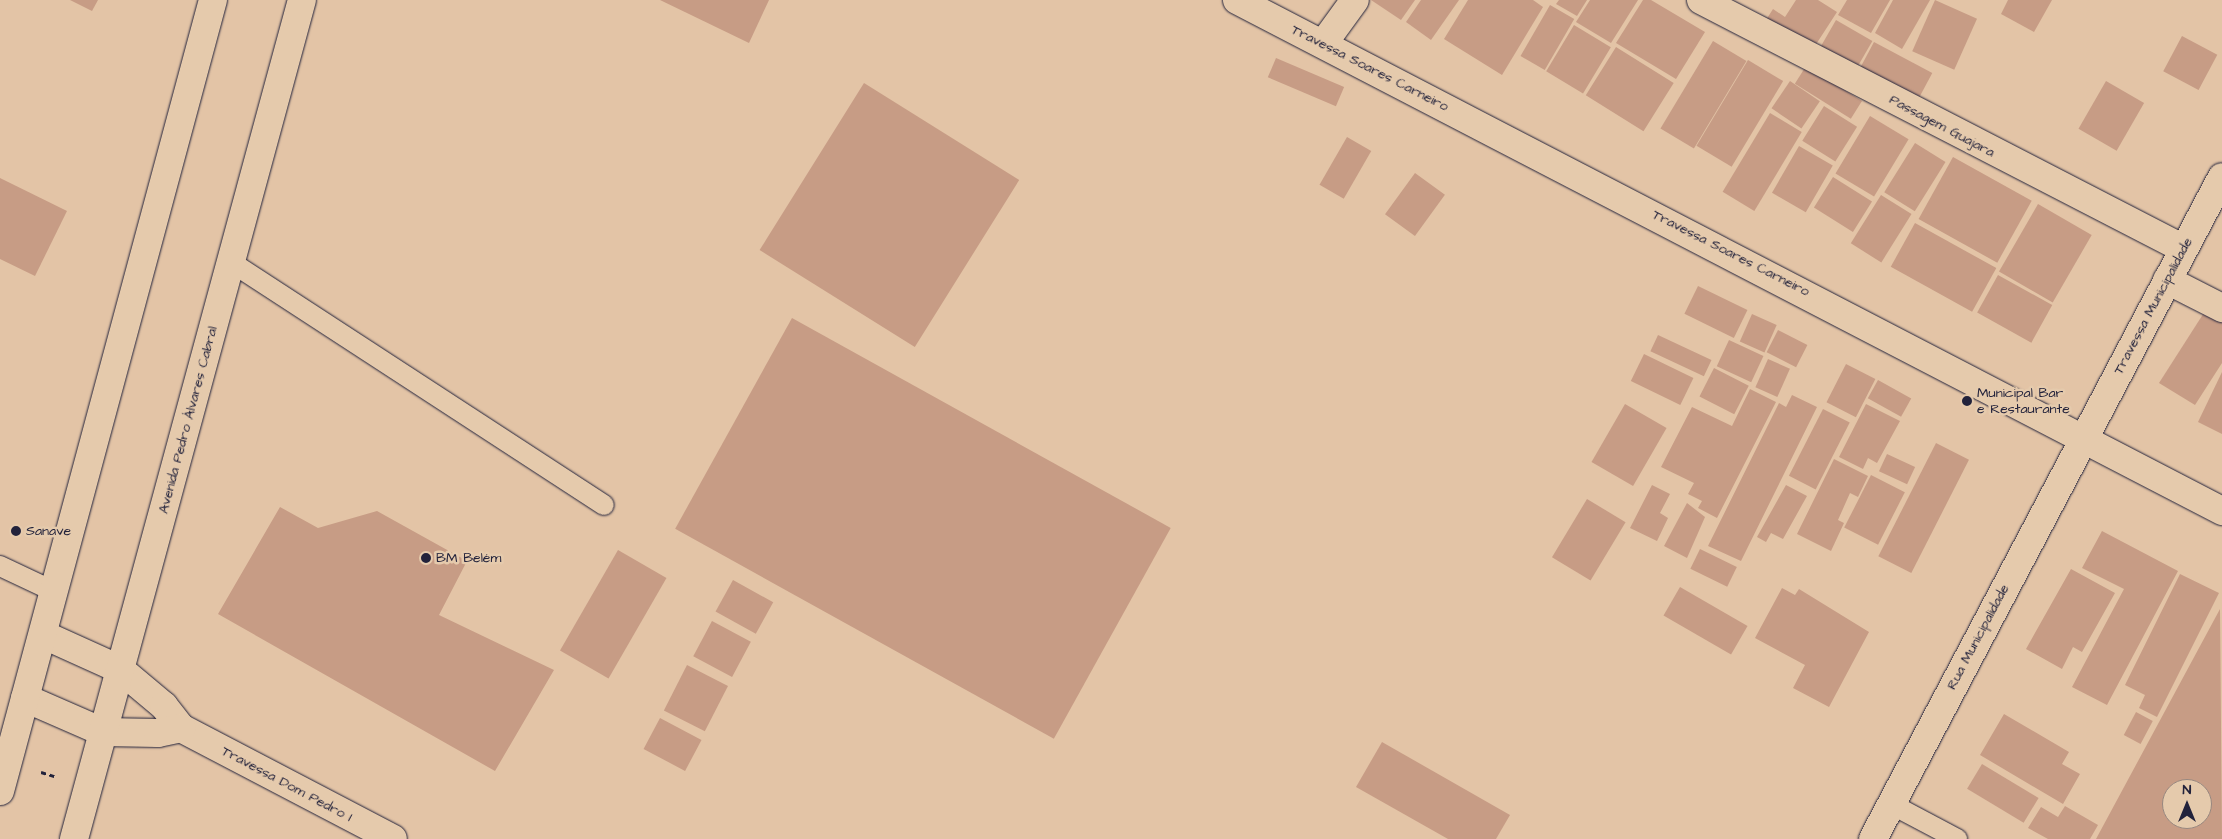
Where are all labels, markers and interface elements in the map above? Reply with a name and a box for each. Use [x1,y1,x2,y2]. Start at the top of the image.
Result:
street label: Travessa Soares Carneiro [1289,21,1451,115]
street label: Passagem Guajara [1886,91,1998,161]
street label: Travessa Soares Carneiro [1650,206,1812,300]
street label: Travessa Municipalidade [2110,235,2196,377]
street label: Avenida Pedro Álvares Cabral [155,325,221,515]
place label: Municipal Bar e Restaurante [1977,385,2070,418]
marker: Municipal Bar e Restaurante [1961,395,1973,407]
place label: Sanave [26,523,71,539]
marker: Sanave [10,525,22,537]
place label: BM Belém [436,550,501,566]
marker: BM Belém [420,552,432,564]
street label: Rua Municipalidade [1943,581,2013,693]
street label: Travessa Dom Pedro I [219,742,355,826]
north arrow [2162,779,2212,829]
text: N [2183,780,2191,800]

